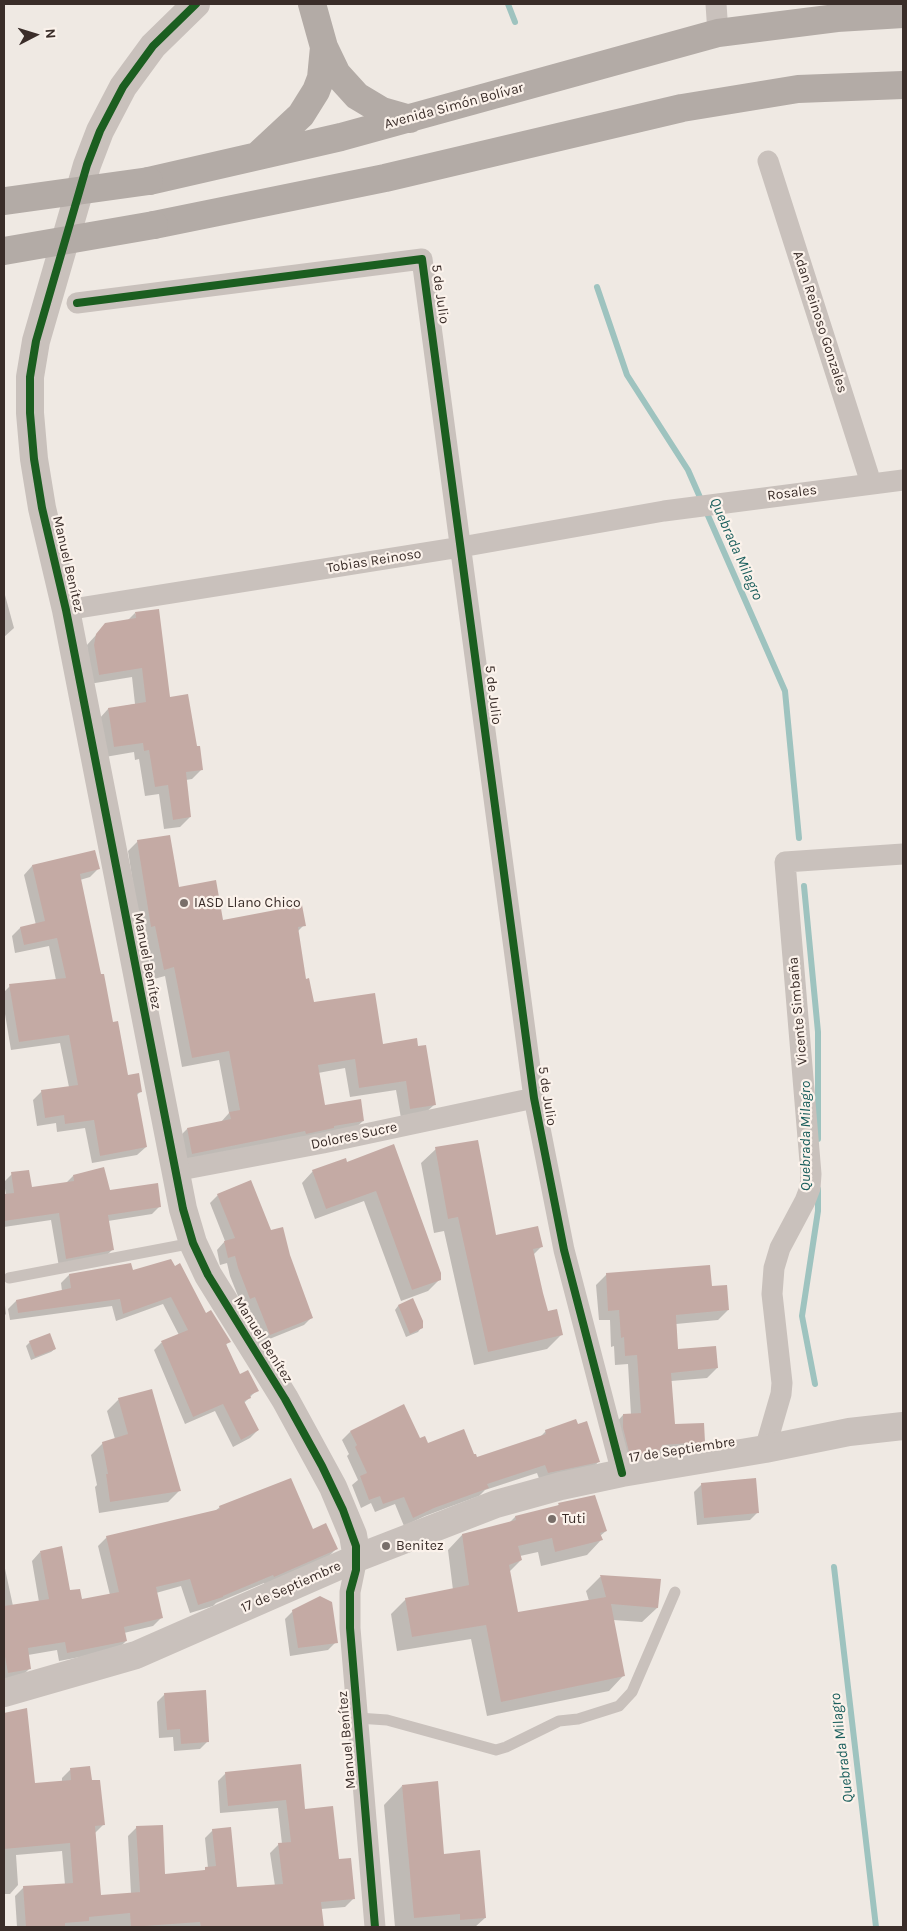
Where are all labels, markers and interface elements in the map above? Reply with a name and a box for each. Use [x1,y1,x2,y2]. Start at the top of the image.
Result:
north arrow [10,10,60,60]
text: N [42,28,59,39]
street label: Avenida Simón Bolívar [383,79,525,133]
street label: Adan Reinoso Gonzales [789,249,851,395]
street label: 5 de Julio [428,263,452,325]
street label: Rosales [766,482,818,504]
water label: Quebrada Milagro [705,495,767,603]
street label: Manuel Benítez [49,514,87,614]
street label: Tobias Reinoso [326,545,422,577]
street label: 5 de Julio [481,664,505,726]
place label: IASD Llano Chico [194,895,301,911]
marker: IASD Llano Chico [178,897,190,909]
street label: Manuel Benítez [129,911,165,1011]
street label: Vicente Simbaña [785,956,811,1066]
street label: 5 de Julio [534,1065,560,1127]
water label: Quebrada Milagro [797,1081,815,1191]
street label: Dolores Sucre [309,1119,399,1153]
street label: Manuel Benítez [230,1294,296,1386]
street label: 17 de Septiembre [628,1433,736,1467]
place label: Tuti [562,1511,586,1527]
marker: Tuti [546,1513,558,1525]
place label: Benitez [396,1538,444,1554]
marker: Benitez [380,1540,392,1552]
street label: 17 de Septiembre [239,1557,343,1617]
street label: Manuel Benítez [334,1690,360,1790]
water label: Quebrada Milagro [826,1692,858,1804]

